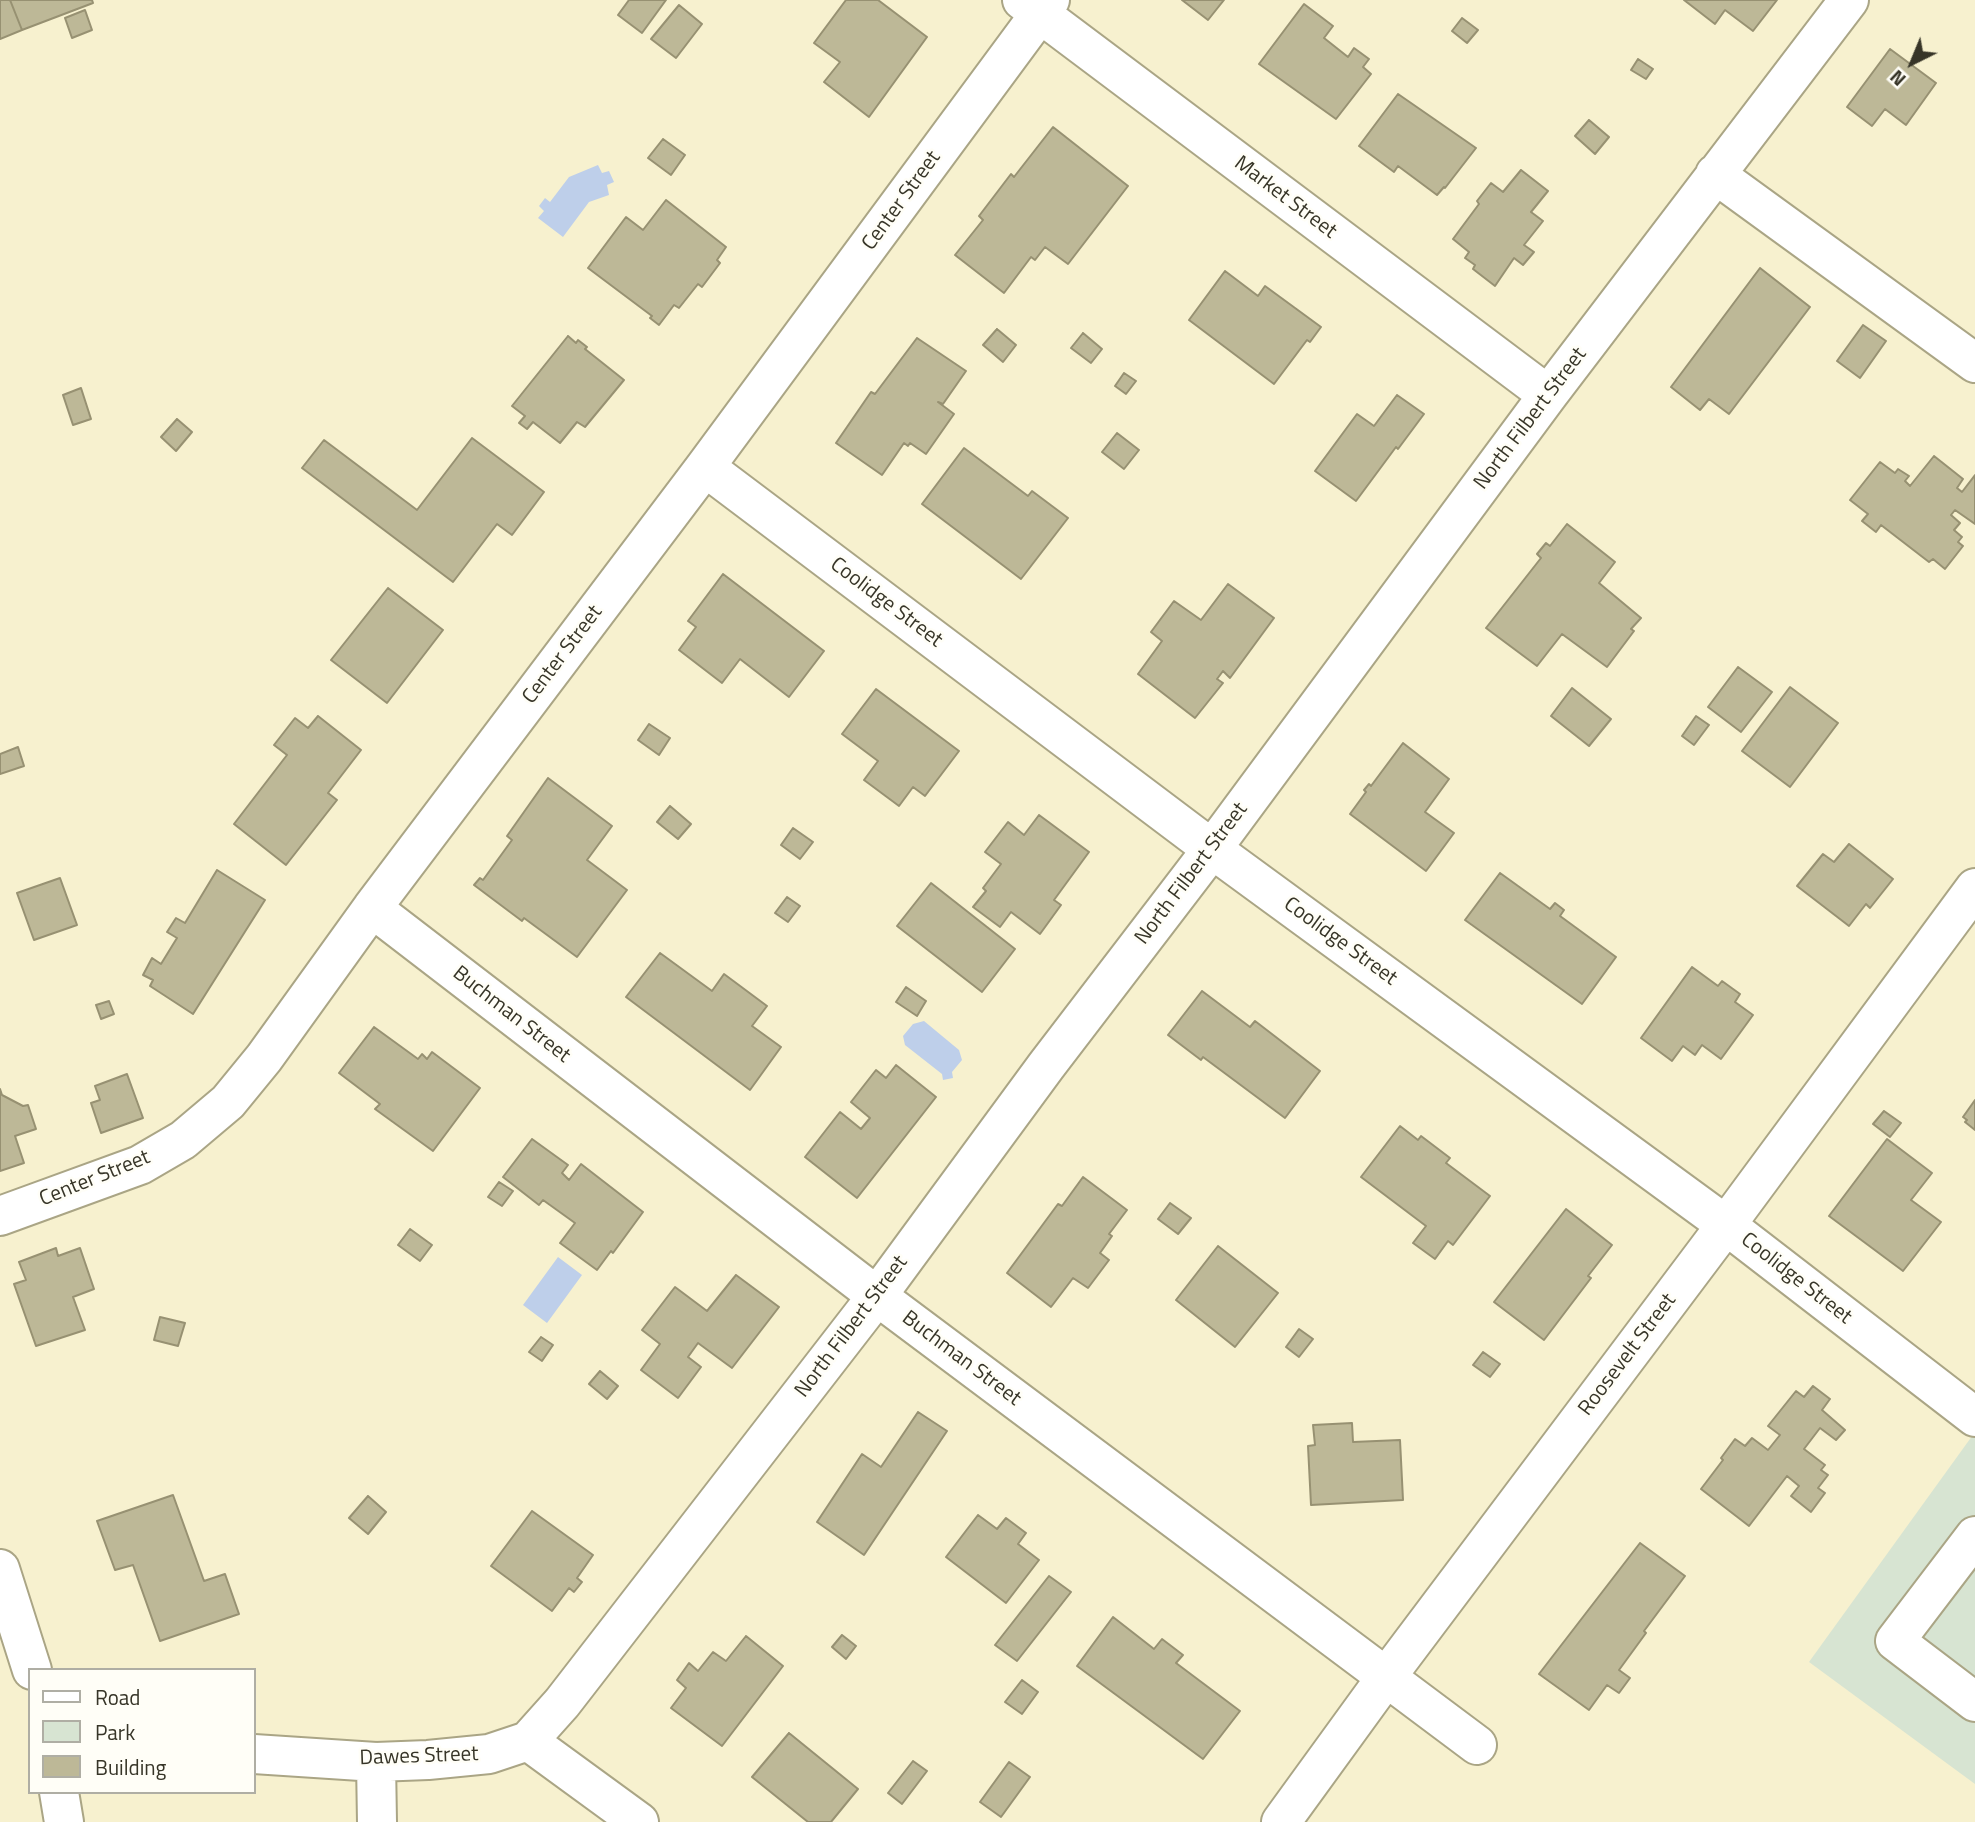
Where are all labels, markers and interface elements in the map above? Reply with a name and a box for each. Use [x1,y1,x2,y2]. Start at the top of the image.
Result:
north arrow [1877,28,1947,98]
text: N [1883,64,1912,94]
street label: Center Street [857,146,947,256]
street label: Market Street [1229,151,1341,245]
street label: North Filbert Street [1469,343,1593,495]
street label: Coolidge Street [825,553,947,653]
street label: Center Street [518,601,608,709]
street label: North Filbert Street [1130,798,1254,950]
street label: Coolidge Street [1278,892,1402,992]
street label: Buchman Street [447,961,575,1069]
street label: Center Street [36,1145,154,1213]
street label: Coolidge Street [1735,1228,1857,1330]
street label: North Filbert Street [790,1251,914,1403]
street label: Roosevelt Street [1574,1289,1682,1421]
street label: Buchman Street [896,1306,1026,1412]
legend [28,1668,256,1794]
text: Road [95,1681,140,1713]
text: Park [95,1716,135,1748]
street label: Dawes Street [359,1742,479,1772]
text: Building [95,1751,166,1783]

